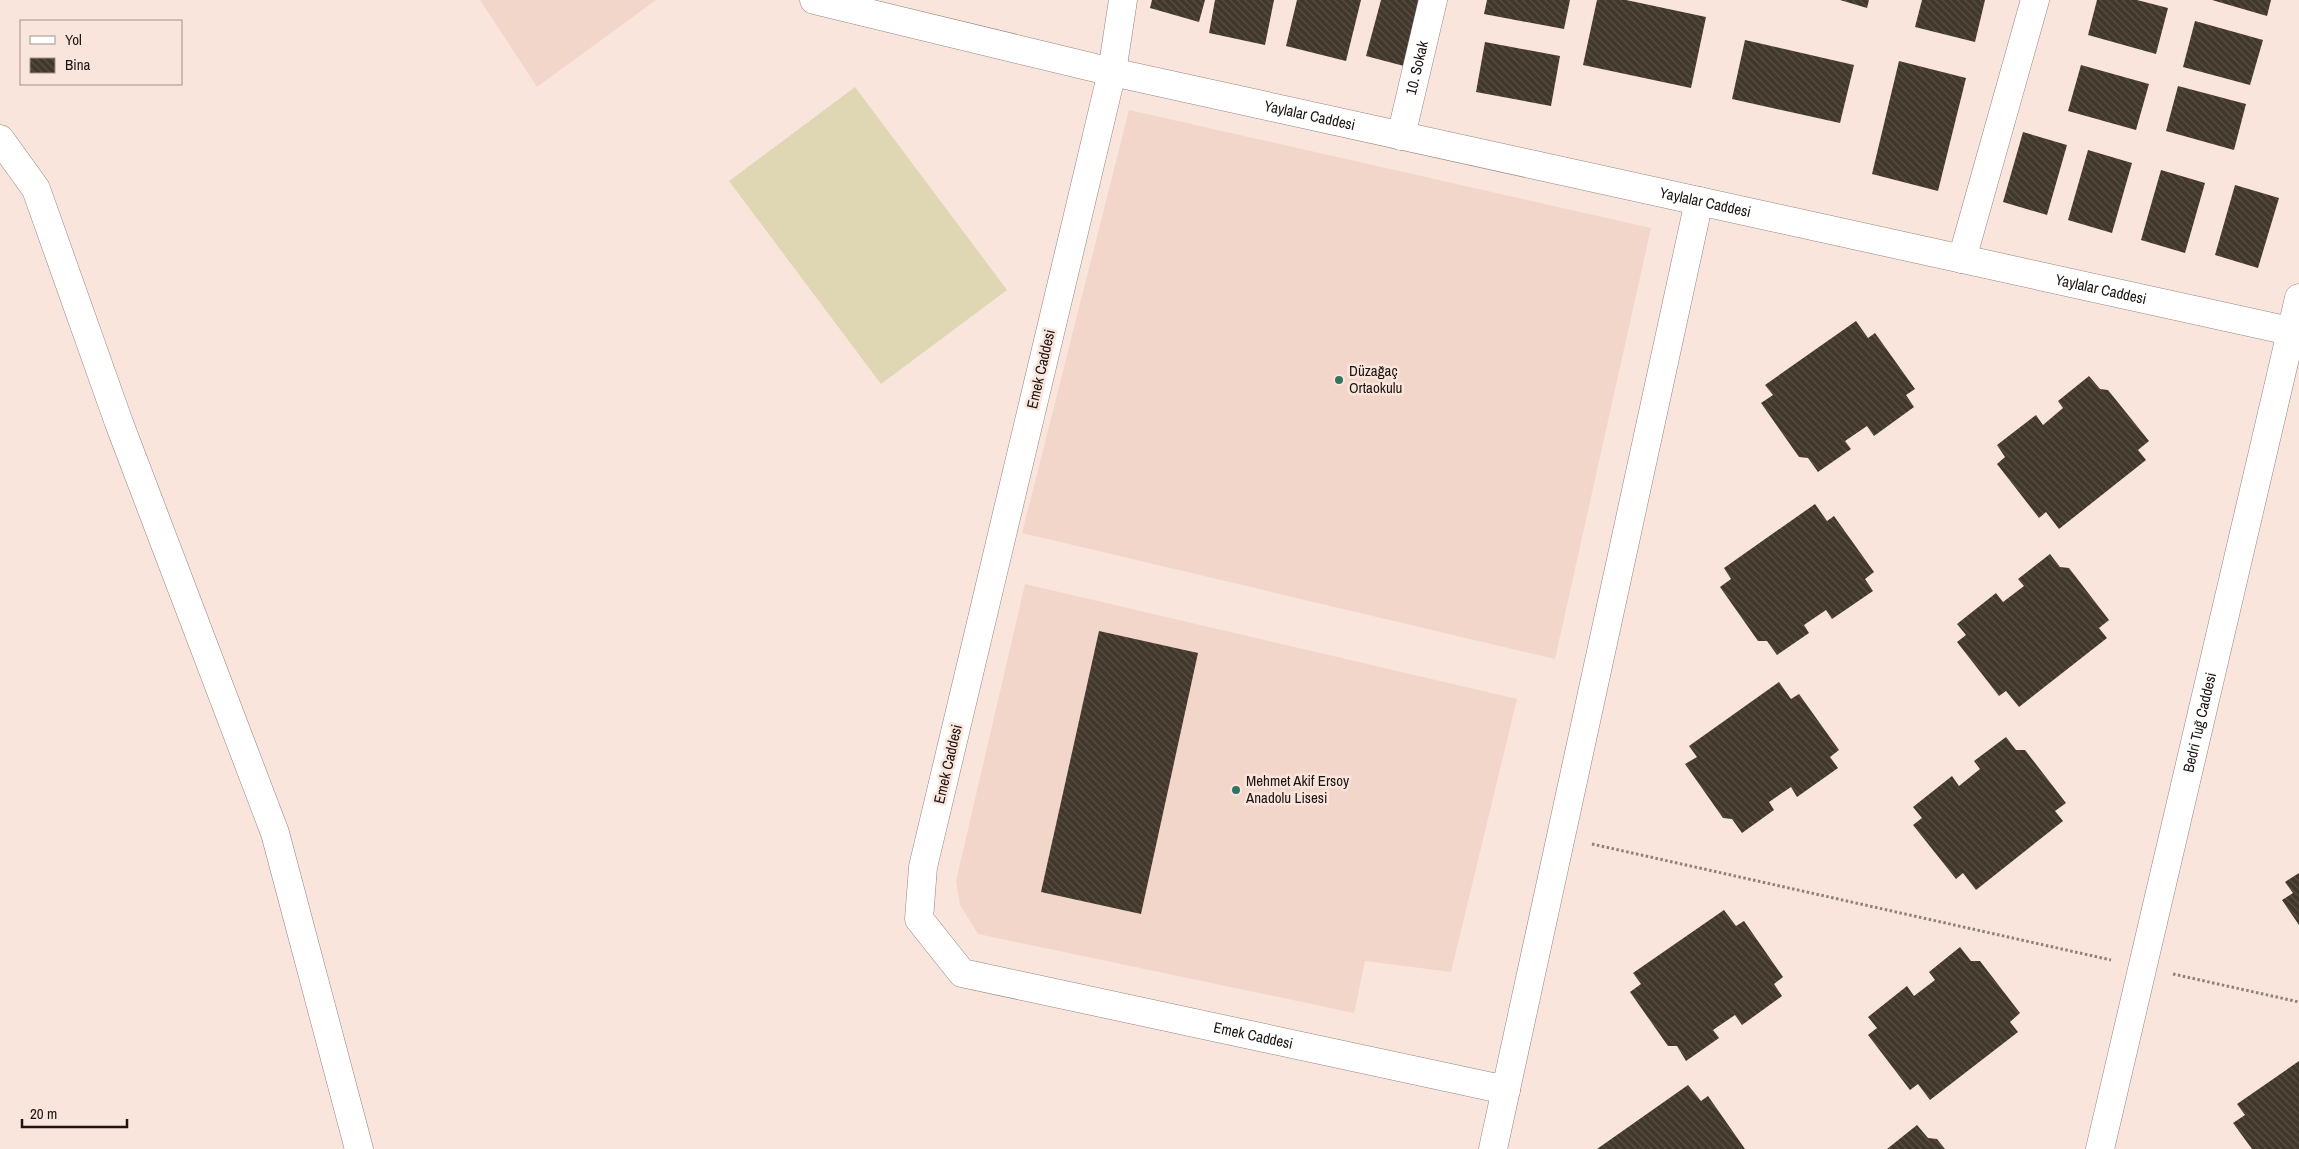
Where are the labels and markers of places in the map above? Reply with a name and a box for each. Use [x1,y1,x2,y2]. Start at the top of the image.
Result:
place label: Düzağaç Ortaokulu [1349,360,1402,398]
marker: Düzağaç Ortaokulu [1333,374,1345,386]
place label: Mehmet Akif Ersoy Anadolu Lisesi [1245,770,1350,808]
marker: Mehmet Akif Ersoy Anadolu Lisesi [1230,784,1242,796]

